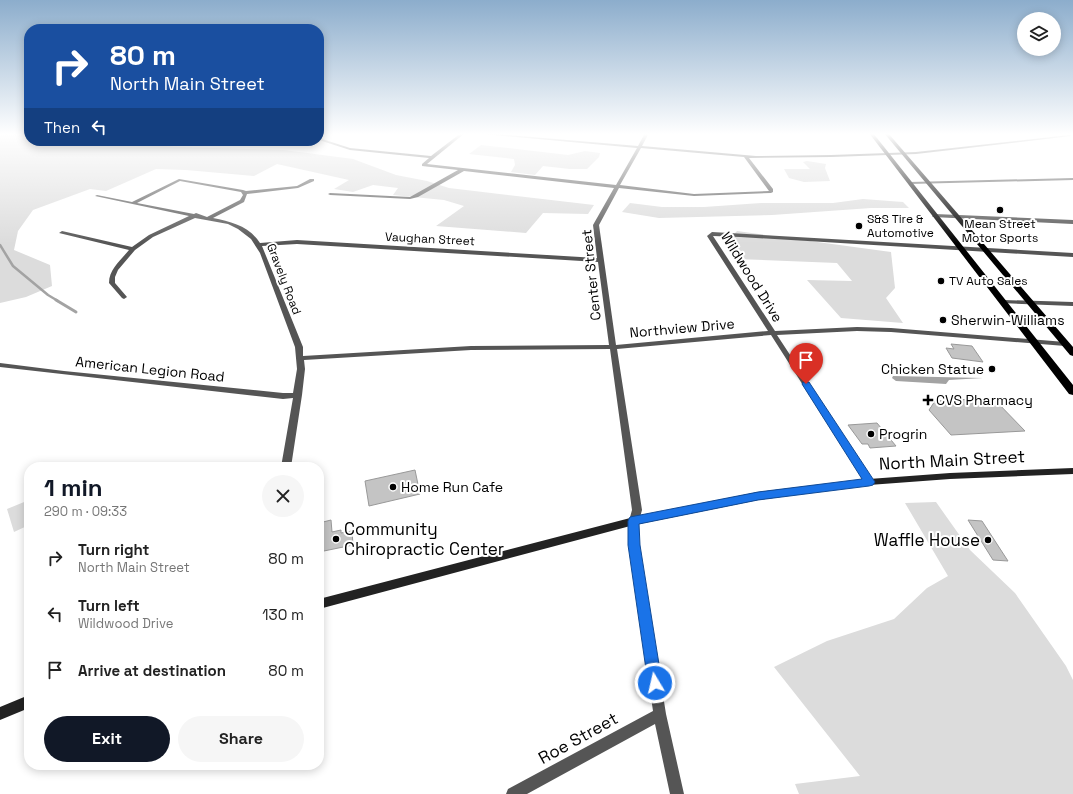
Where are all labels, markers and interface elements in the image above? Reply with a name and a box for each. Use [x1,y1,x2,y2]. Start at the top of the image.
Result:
map controls [1017,12,1061,56]
button: layers [1017,12,1061,56]
text: 80 m [110,37,176,73]
icon: right [44,40,96,92]
text: North Main Street [110,72,265,95]
icon: left [88,116,110,138]
text: Then [44,118,80,137]
marker: Mean Street Motor Sports [995,205,1005,215]
place label: S&S Tire & Automotive [867,211,934,241]
place label: Mean Street Motor Sports [962,216,1038,246]
marker: S&S Tire & Automotive [854,221,864,231]
street label: Center Street [577,228,605,322]
street label: Vaughan Street [385,229,475,249]
street label: Wildwood Drive [717,229,787,325]
street label: Gravely Road [263,241,305,317]
place label: TV Auto Sales [949,273,1028,289]
marker: TV Auto Sales [936,276,946,286]
place label: Sherwin-Williams [951,311,1065,329]
street label: Northview Drive [629,314,735,342]
marker: Sherwin-Williams [938,315,948,325]
pin [789,343,823,384]
icon: arrive [795,349,817,371]
street label: American Legion Road [74,352,226,386]
place label: Chicken Statue [881,360,984,378]
marker: Chicken Statue [987,364,997,374]
place label: CVS Pharmacy [936,391,1033,409]
marker: CVS Pharmacy [923,395,933,405]
place label: Progrin [879,425,927,443]
marker: Progrin [866,429,876,439]
street label: North Main Street [878,445,1026,475]
text: 1 min [44,472,103,503]
button: close [262,475,304,517]
place label: Home Run Cafe [401,478,503,496]
marker: Home Run Cafe [388,482,398,492]
text: 290 m · 09:33 [44,503,127,520]
place label: Community Chiropractic Center [344,518,504,560]
place label: Waffle House [874,529,980,551]
marker: Community Chiropractic Center [331,534,341,544]
marker: Waffle House [983,535,993,545]
text: Turn right [78,540,149,559]
icon: right [44,547,66,569]
text: 80 m [268,549,304,568]
text: North Main Street [78,559,190,576]
text: Turn left [78,596,140,615]
icon: left [44,603,66,625]
text: 130 m [262,605,304,624]
text: Wildwood Drive [78,615,173,632]
icon: arrive [44,659,66,681]
text: Arrive at destination [78,661,226,680]
text: 80 m [268,661,304,680]
position arrow [634,662,676,704]
street label: Roe Street [534,707,622,769]
button: Exit [44,716,170,762]
button: Share [178,716,304,762]

